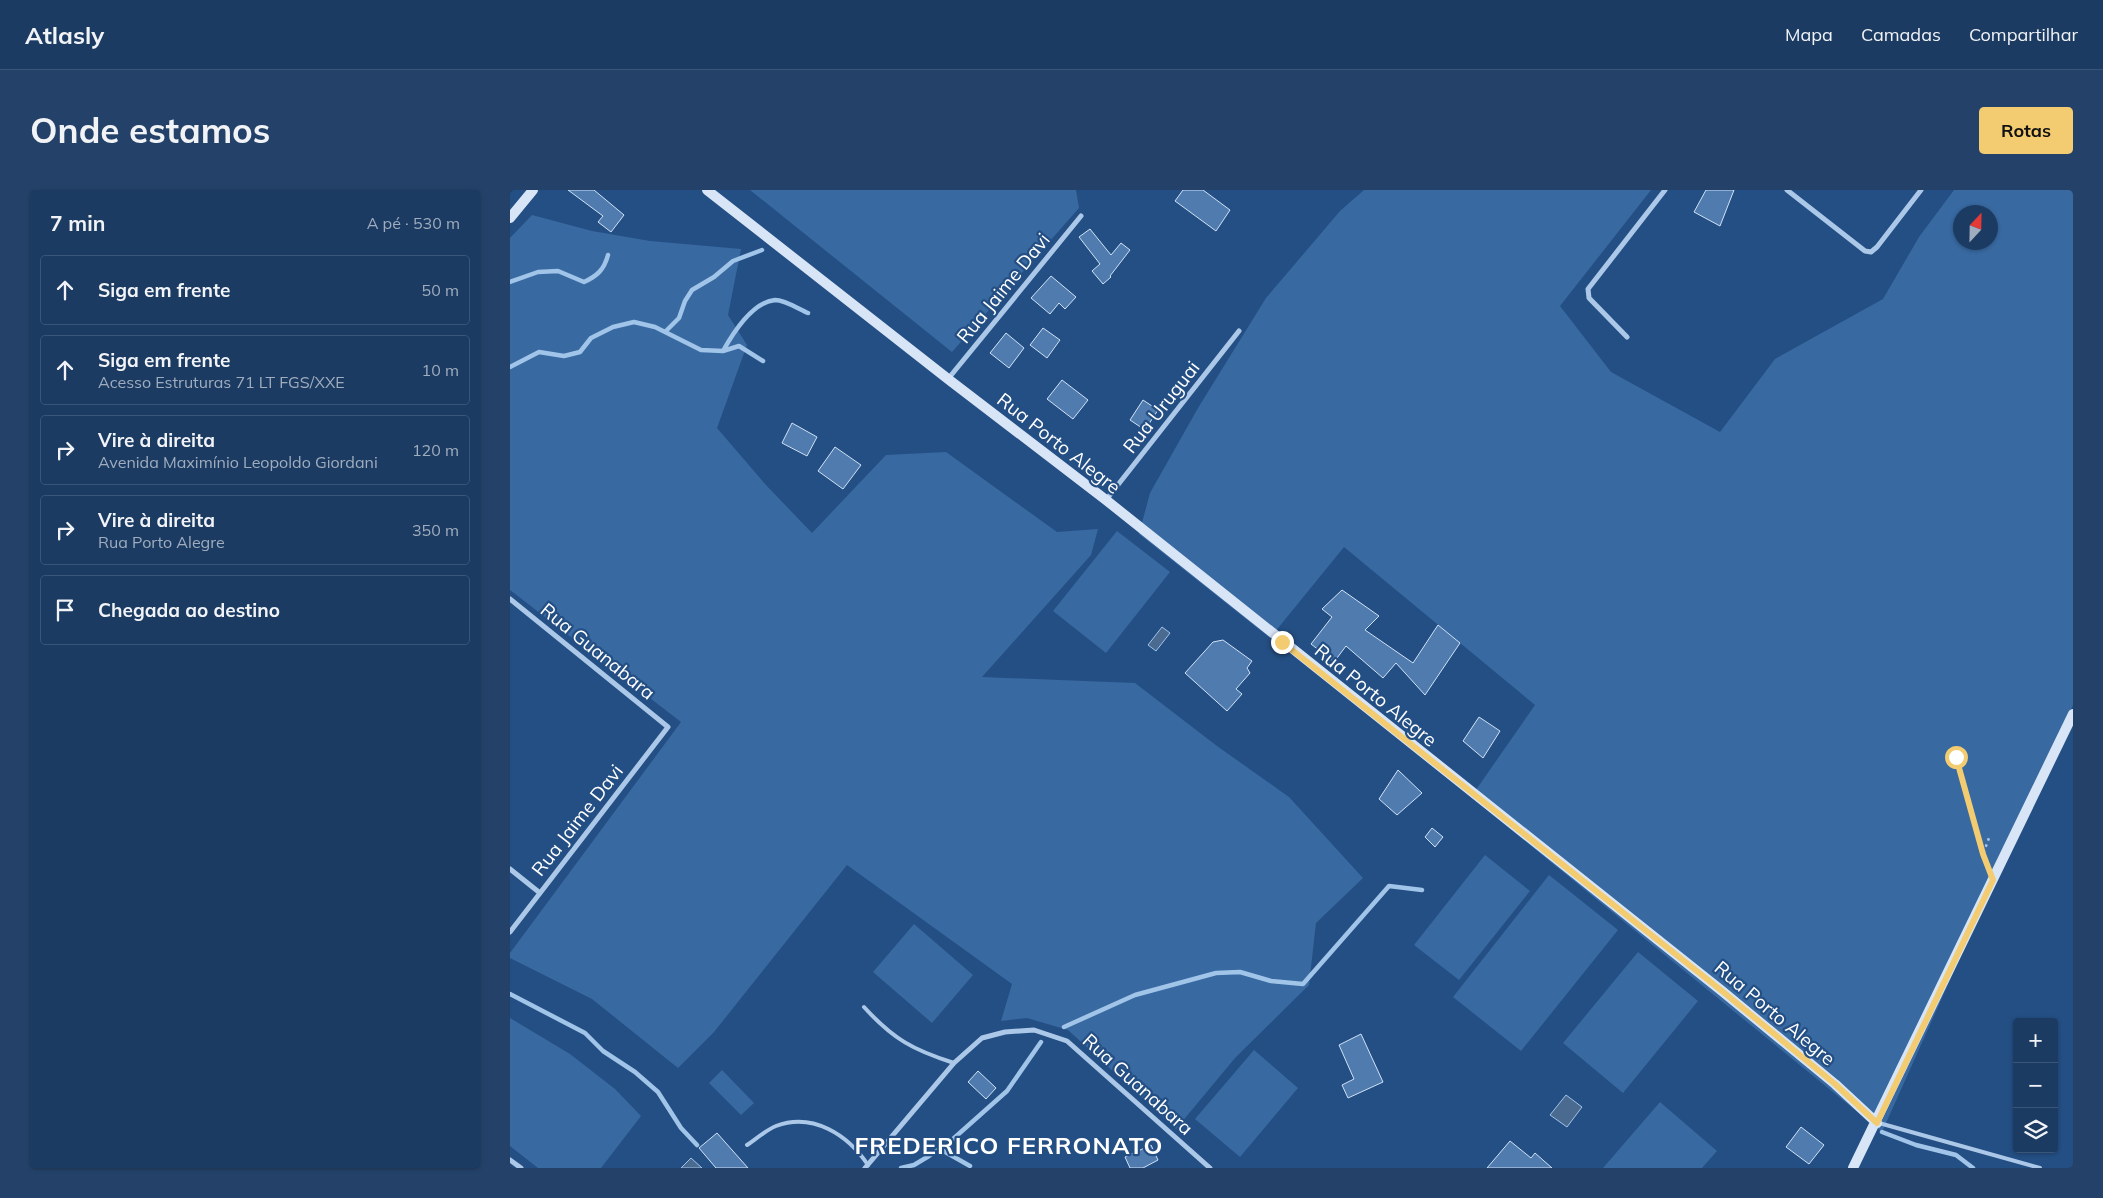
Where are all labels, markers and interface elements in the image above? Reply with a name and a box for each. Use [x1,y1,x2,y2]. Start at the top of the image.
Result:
text: Atlasly [25,20,104,50]
text: Mapa [1785,23,1833,46]
text: Camadas [1861,23,1941,46]
text: Compartilhar [1969,23,2078,46]
button: Rotas [1979,107,2073,154]
text: Onde estamos [30,108,270,152]
north arrow [1953,205,1998,250]
text: 7 min [50,210,105,236]
text: A pé · 530 m [367,213,460,233]
street label: Rua Jaime Davi [951,228,1055,348]
icon: ahead [51,276,79,304]
text: Siga em frente [98,278,230,302]
text: 50 m [422,280,459,300]
text: Siga em frente [98,348,230,372]
icon: ahead [51,356,79,384]
street label: Rua Uruguai [1118,356,1204,458]
text: 10 m [422,360,459,380]
text: Acesso Estruturas 71 LT FGS/XXE [98,372,345,392]
street label: Rua Porto Alegre [992,387,1126,499]
text: Vire à direita [98,428,215,452]
icon: right [51,436,79,464]
text: 120 m [412,440,459,460]
text: Avenida Maximínio Leopoldo Giordani [98,452,378,472]
text: Vire à direita [98,508,215,532]
icon: right [51,516,79,544]
text: 350 m [412,520,459,540]
text: Rua Porto Alegre [98,532,225,552]
icon: arrive [51,596,79,624]
text: Chegada ao destino [98,598,280,622]
street label: Rua Guanabara [536,598,660,704]
route end [1271,631,1294,654]
street label: Rua Porto Alegre [1310,638,1442,752]
route start [1945,746,1968,769]
street label: Rua Jaime Davi [526,760,628,880]
street label: Rua Porto Alegre [1710,955,1840,1071]
map controls [2013,1018,2058,1153]
button: + [2013,1018,2058,1063]
street label: Rua Guanabara [1078,1028,1198,1140]
button: − [2013,1063,2058,1108]
button: layers [2013,1108,2058,1153]
district label: FREDERICO FERRONATO [855,1130,1163,1160]

